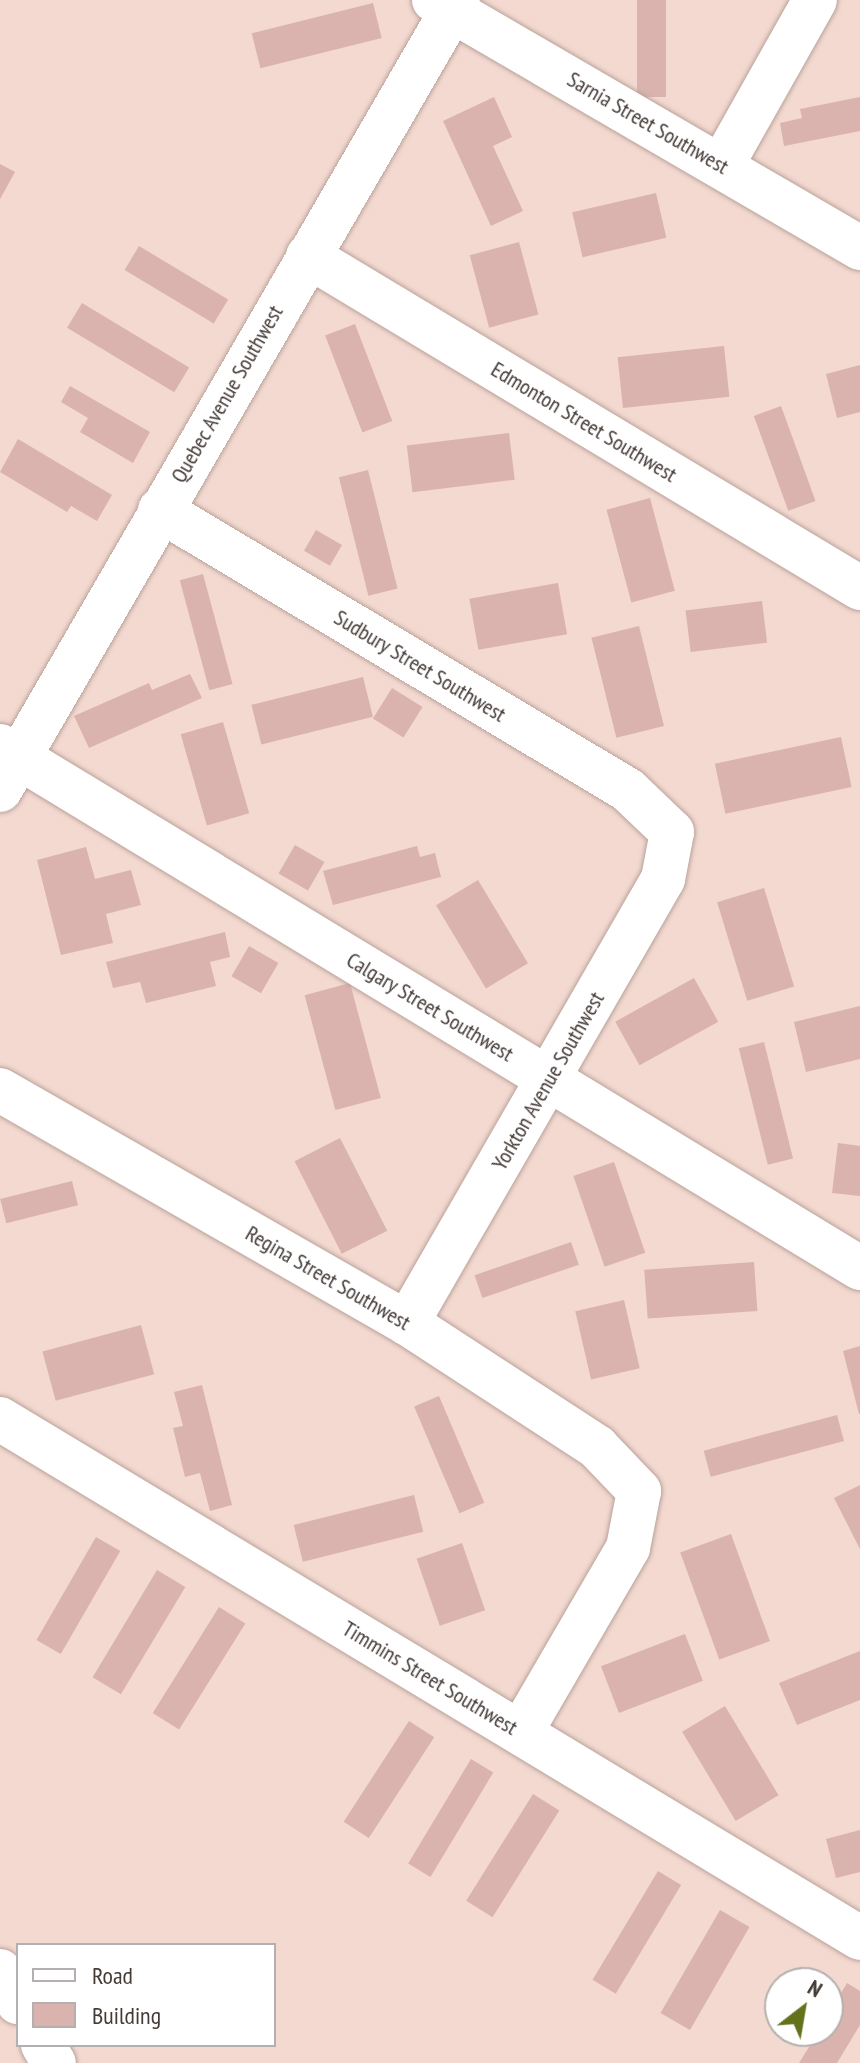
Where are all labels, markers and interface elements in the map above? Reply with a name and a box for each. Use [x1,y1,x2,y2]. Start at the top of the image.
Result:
street label: Sarnia Street Southwest [563,66,733,180]
street label: Quebec Avenue Southwest [165,300,289,488]
street label: Edmonton Street Southwest [486,356,682,488]
street label: Sudbury Street Southwest [329,604,511,728]
street label: Calgary Street Southwest [341,947,519,1067]
street label: Yorkton Avenue Southwest [486,987,610,1175]
street label: Regina Street Southwest [241,1220,415,1336]
street label: Timmins Street Southwest [338,1615,522,1741]
legend [16,1943,276,2047]
text: Road [92,1960,133,1991]
north arrow [764,1967,844,2047]
text: N [803,1973,828,2003]
text: Building [92,2000,161,2031]

